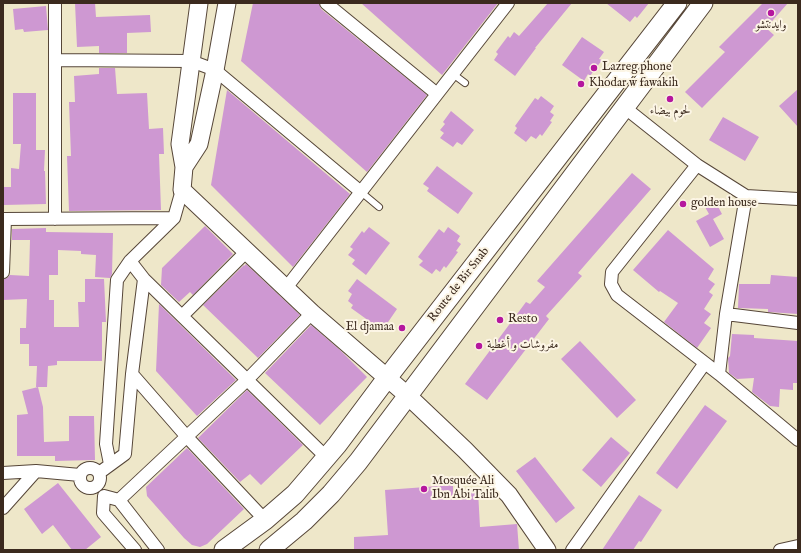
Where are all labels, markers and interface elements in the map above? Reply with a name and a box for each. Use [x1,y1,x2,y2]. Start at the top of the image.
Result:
marker: وايدنتشو [766,8,776,18]
place label: وايدنتشو [755,19,787,33]
place label: Lazreg phone [602,61,671,75]
marker: Lazreg phone [589,63,599,73]
place label: Khodar w fawakih [589,77,678,91]
marker: Khodar w fawakih [576,79,586,89]
marker: لحوم بيضاء [665,94,675,104]
place label: لحوم بيضاء [650,105,690,119]
place label: golden house [691,197,757,211]
marker: golden house [678,199,688,209]
street label: Route de Bir Snab [425,245,493,325]
place label: Resto [508,313,537,327]
marker: Resto [495,315,505,325]
place label: El djamaa [346,321,394,335]
marker: El djamaa [397,323,407,333]
place label: مفروشات و أغطية [487,339,558,353]
marker: مفروشات و أغطية [474,341,484,351]
place label: Mosquée Ali Ibn Abi Talib [432,475,499,503]
marker: Mosquée Ali Ibn Abi Talib [419,484,429,494]

